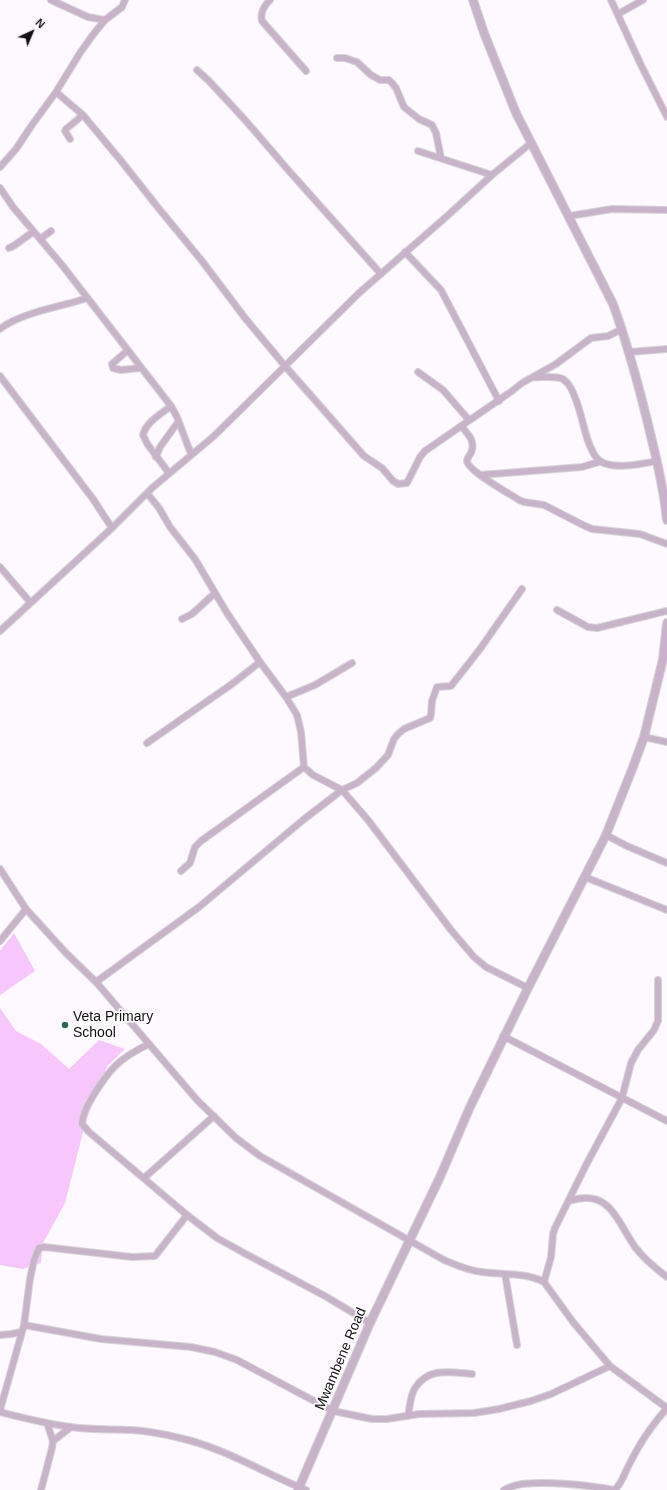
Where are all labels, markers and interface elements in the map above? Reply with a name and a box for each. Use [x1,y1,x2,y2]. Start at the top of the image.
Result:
north arrow [12,12,52,52]
text: N [33,16,47,30]
place label: Veta Primary School [73,1009,153,1042]
marker: Veta Primary School [60,1020,70,1030]
street label: Mwambene Road [312,1305,370,1413]

